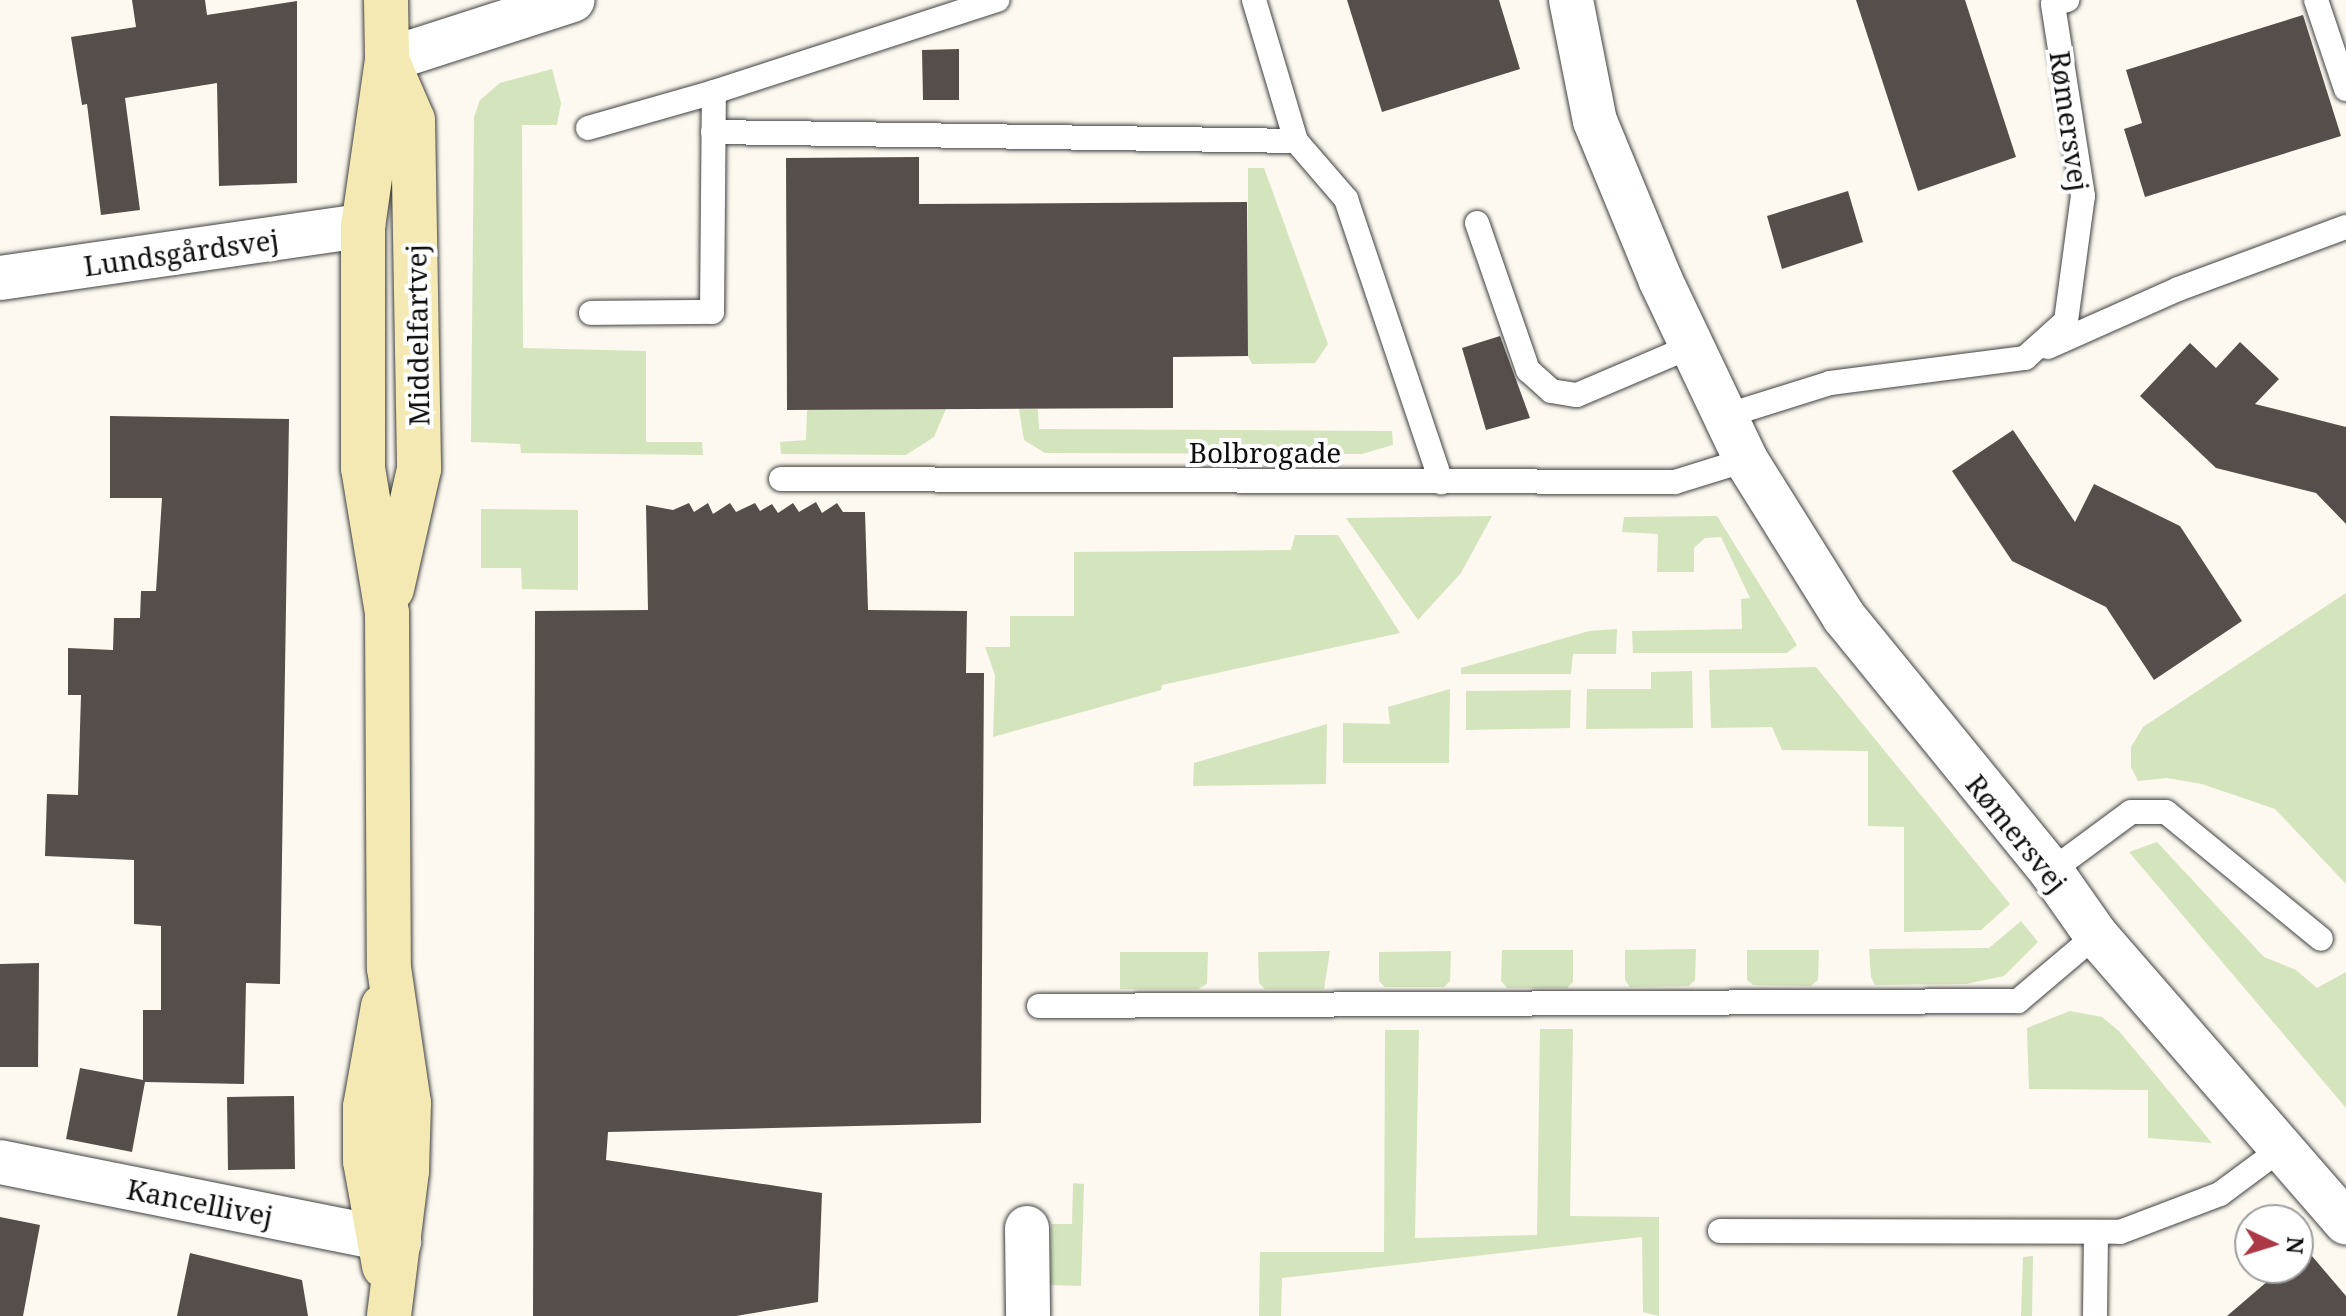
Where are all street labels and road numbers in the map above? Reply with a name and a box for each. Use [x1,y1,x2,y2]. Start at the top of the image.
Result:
street label: Rømersvej [2044,49,2096,193]
street label: Lundsgårdsvej [81,222,281,282]
street label: Middelfartvej [399,244,435,426]
street label: Bolbrogade [1189,435,1341,469]
street label: Rømersvej [1959,767,2075,899]
street label: Kancellivej [124,1171,276,1233]

